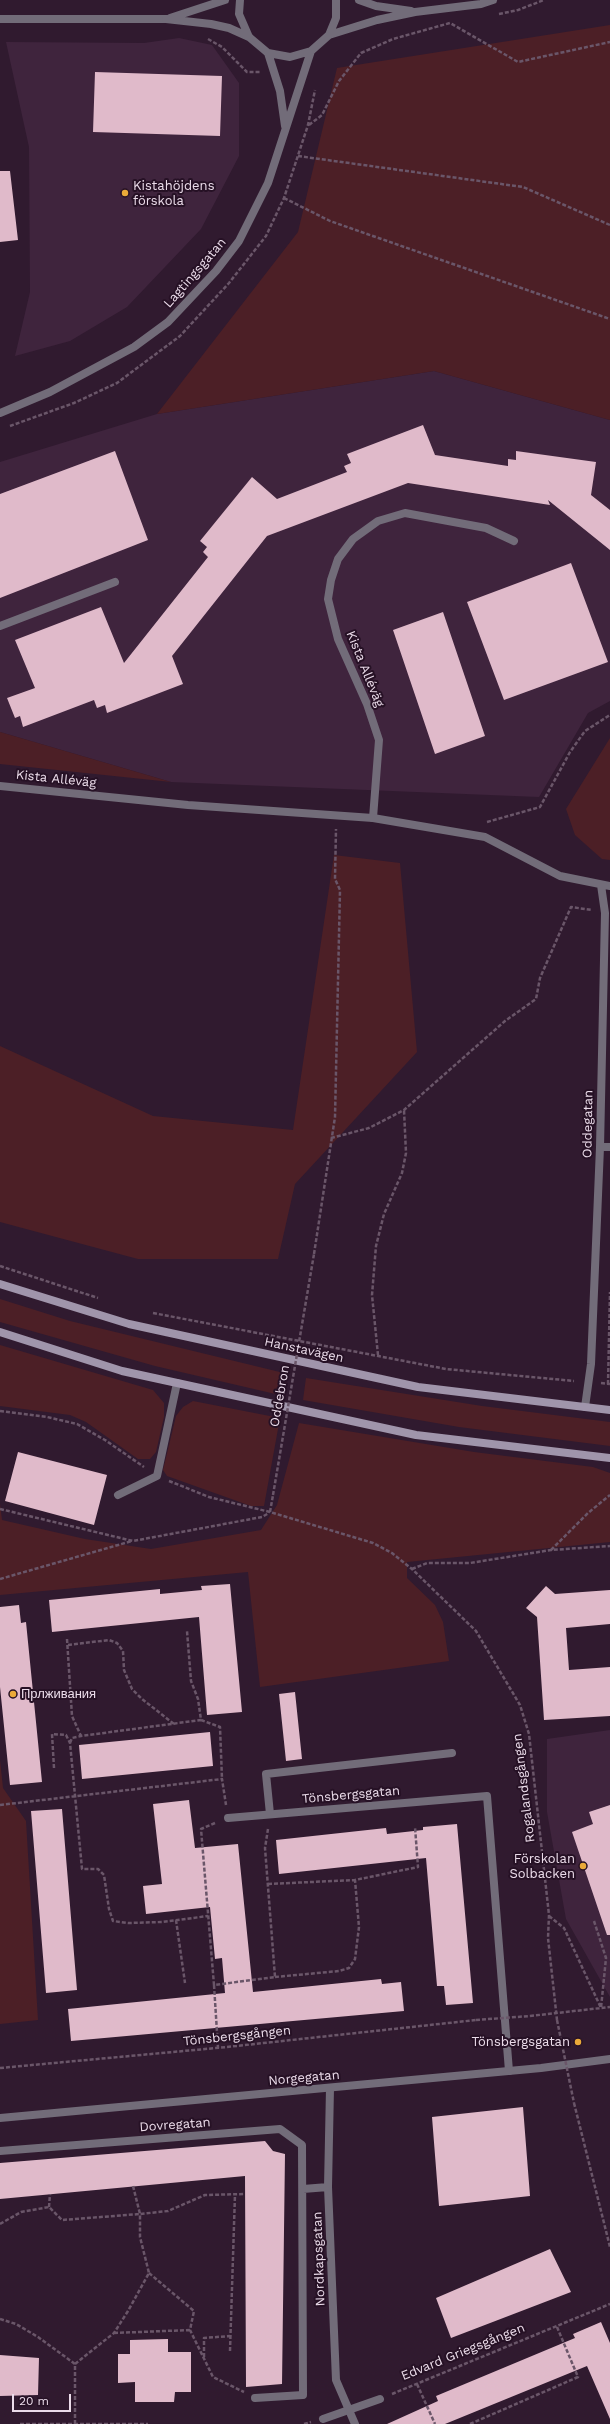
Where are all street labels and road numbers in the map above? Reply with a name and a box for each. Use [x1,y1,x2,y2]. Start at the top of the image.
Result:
street label: Lagtingsgatan [160,235,230,311]
street label: Kista Alléväg [343,629,387,709]
street label: Kista Alléväg [15,767,97,791]
street label: Oddegatan [580,1090,596,1158]
street label: Hanstavägen [263,1334,345,1366]
street label: Oddebron [267,1364,293,1428]
street label: Rogalandsgången [510,1733,538,1843]
street label: Tönsbergsgatan [301,1783,401,1807]
street label: Tönsbergsgången [182,2023,292,2049]
street label: Norgegatan [268,2067,340,2089]
street label: Dovregatan [139,2115,211,2135]
street label: Nordkapsgatan [310,2211,328,2307]
street label: Edvard Griegsgången [399,2320,527,2384]

